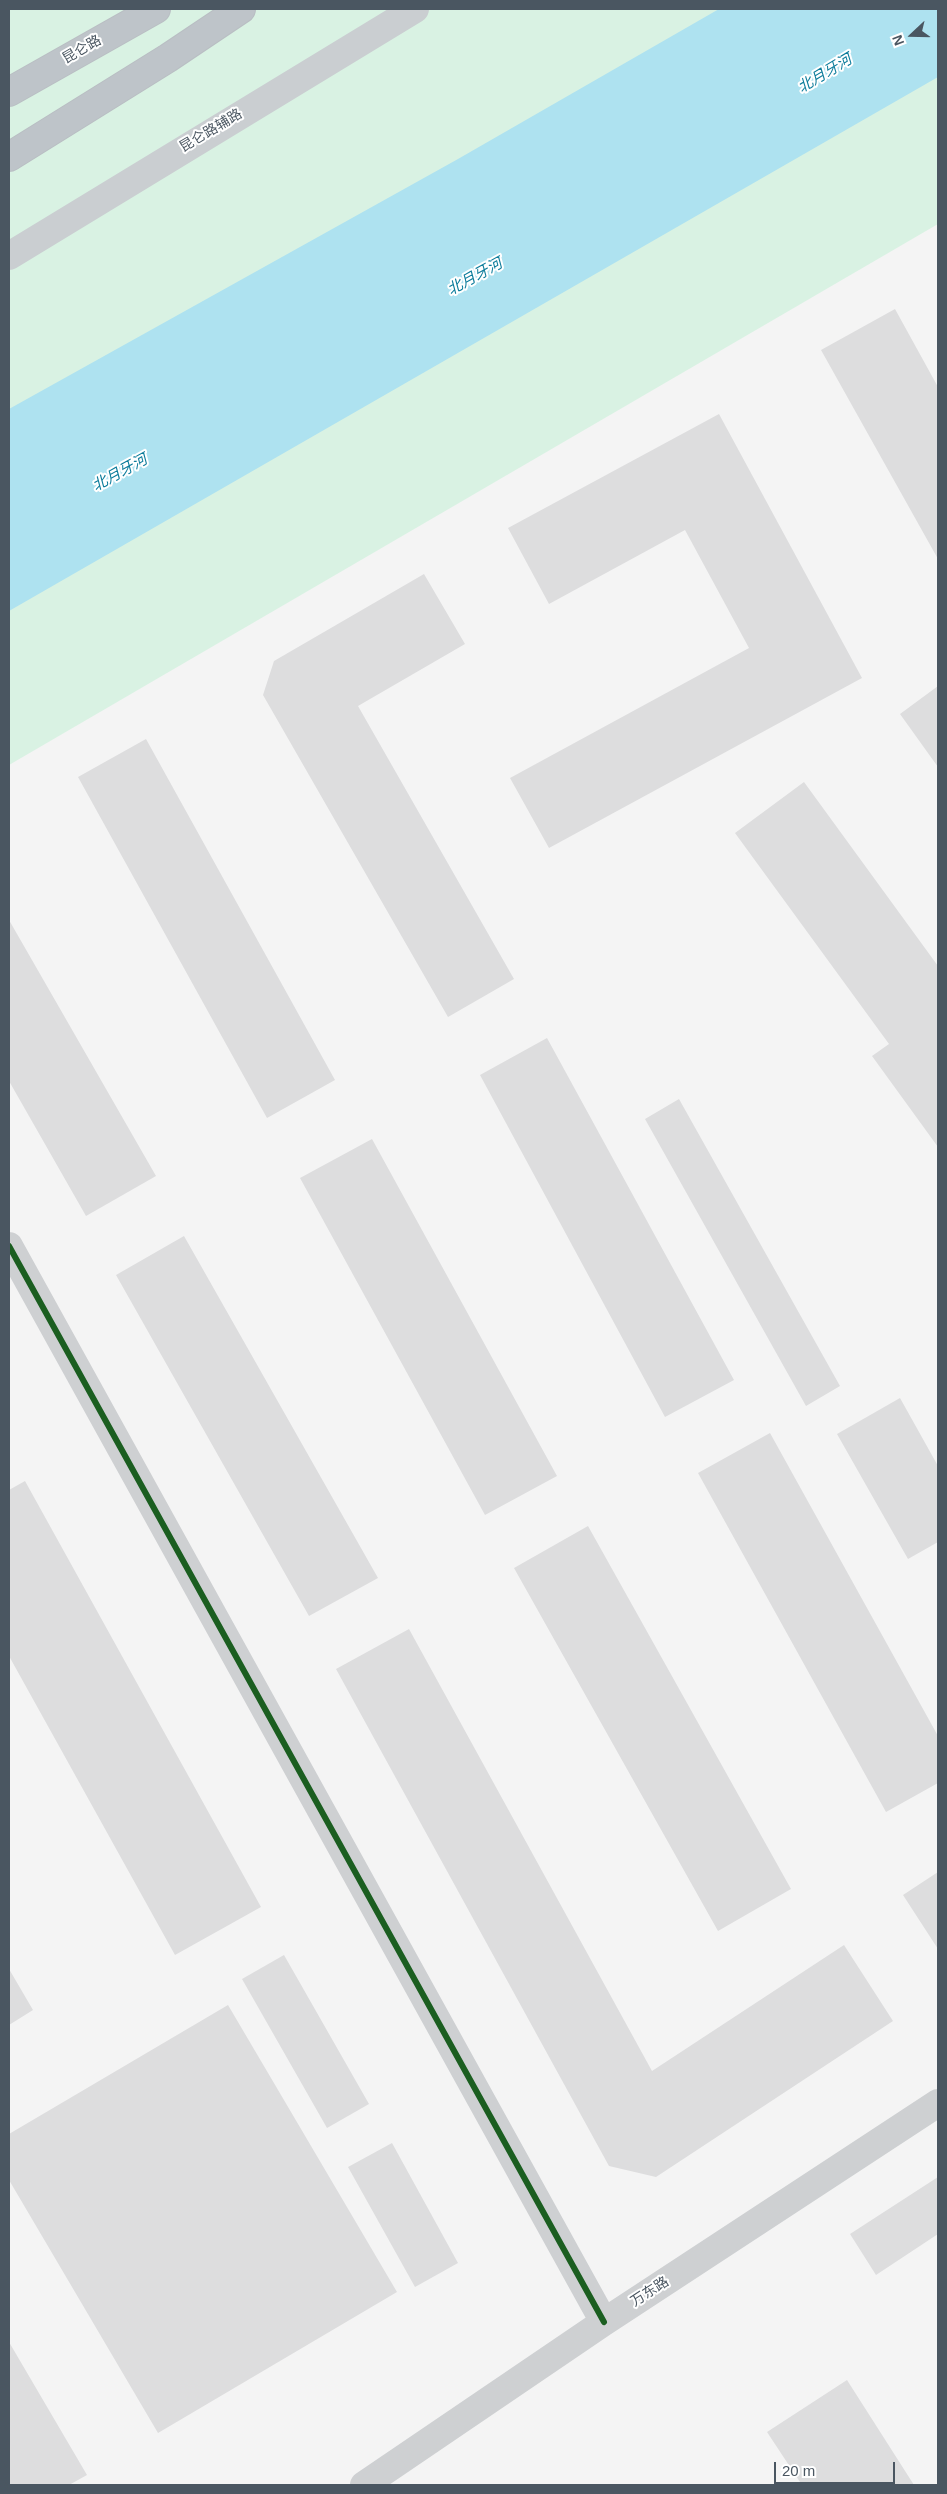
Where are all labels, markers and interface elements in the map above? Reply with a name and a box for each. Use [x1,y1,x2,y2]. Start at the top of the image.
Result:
north arrow [887,10,937,60]
street label: 昆仑路 [60,32,104,68]
text: N [889,33,907,48]
water label: 北月牙河 [795,51,855,97]
street label: 昆仑路辅路 [177,106,245,156]
water label: 北月牙河 [444,255,506,299]
water label: 北月牙河 [89,451,151,495]
street label: 万东路 [628,2274,672,2310]
scale bar [777,2452,898,2484]
text: 20 m [782,2462,815,2479]

